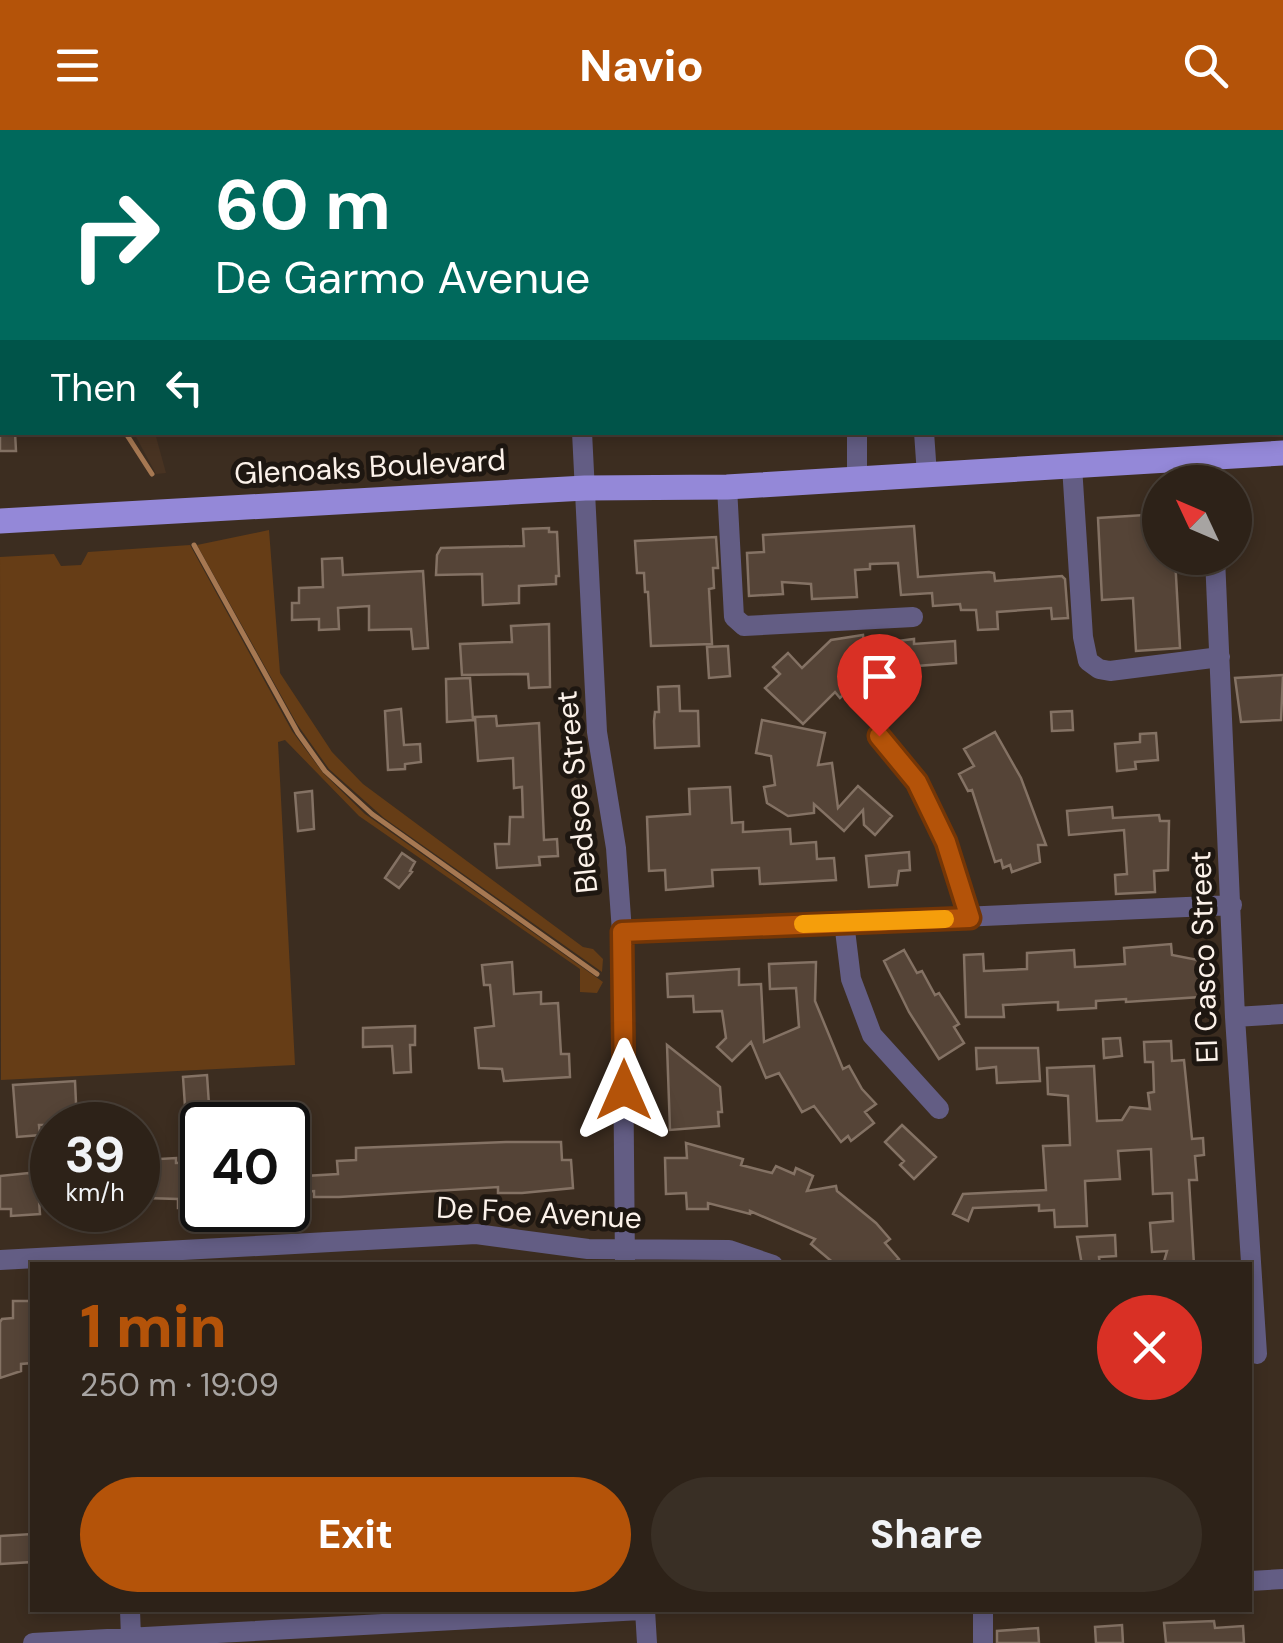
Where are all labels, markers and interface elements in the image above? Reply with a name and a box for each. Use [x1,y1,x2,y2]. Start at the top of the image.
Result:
text: Navio [579,36,704,95]
icon: menu [50,38,105,93]
icon: search [1178,38,1233,93]
text: 60 m [215,160,391,251]
icon: right [50,170,180,300]
text: De Garmo Avenue [215,248,590,307]
icon: left [157,360,212,415]
text: Then [50,363,137,413]
street label: Glenoaks Boulevard [233,440,507,493]
north arrow [1142,465,1252,575]
map controls [1142,465,1252,575]
pin [837,634,922,737]
icon: arrive [852,649,907,704]
street label: Bledsoe Street [546,689,607,895]
street label: El Casco Street [1180,850,1227,1064]
position arrow [572,1038,676,1142]
speed limit sign: 40 [180,1102,310,1232]
text: 39 [65,1122,125,1188]
text: km/h [65,1176,125,1209]
street label: De Foe Avenue [435,1188,643,1237]
text: 1 min [80,1287,227,1366]
button: close [1097,1295,1202,1400]
text: 250 m · 19:09 [80,1364,279,1406]
button: Exit [80,1477,631,1592]
button: Share [651,1477,1202,1592]

